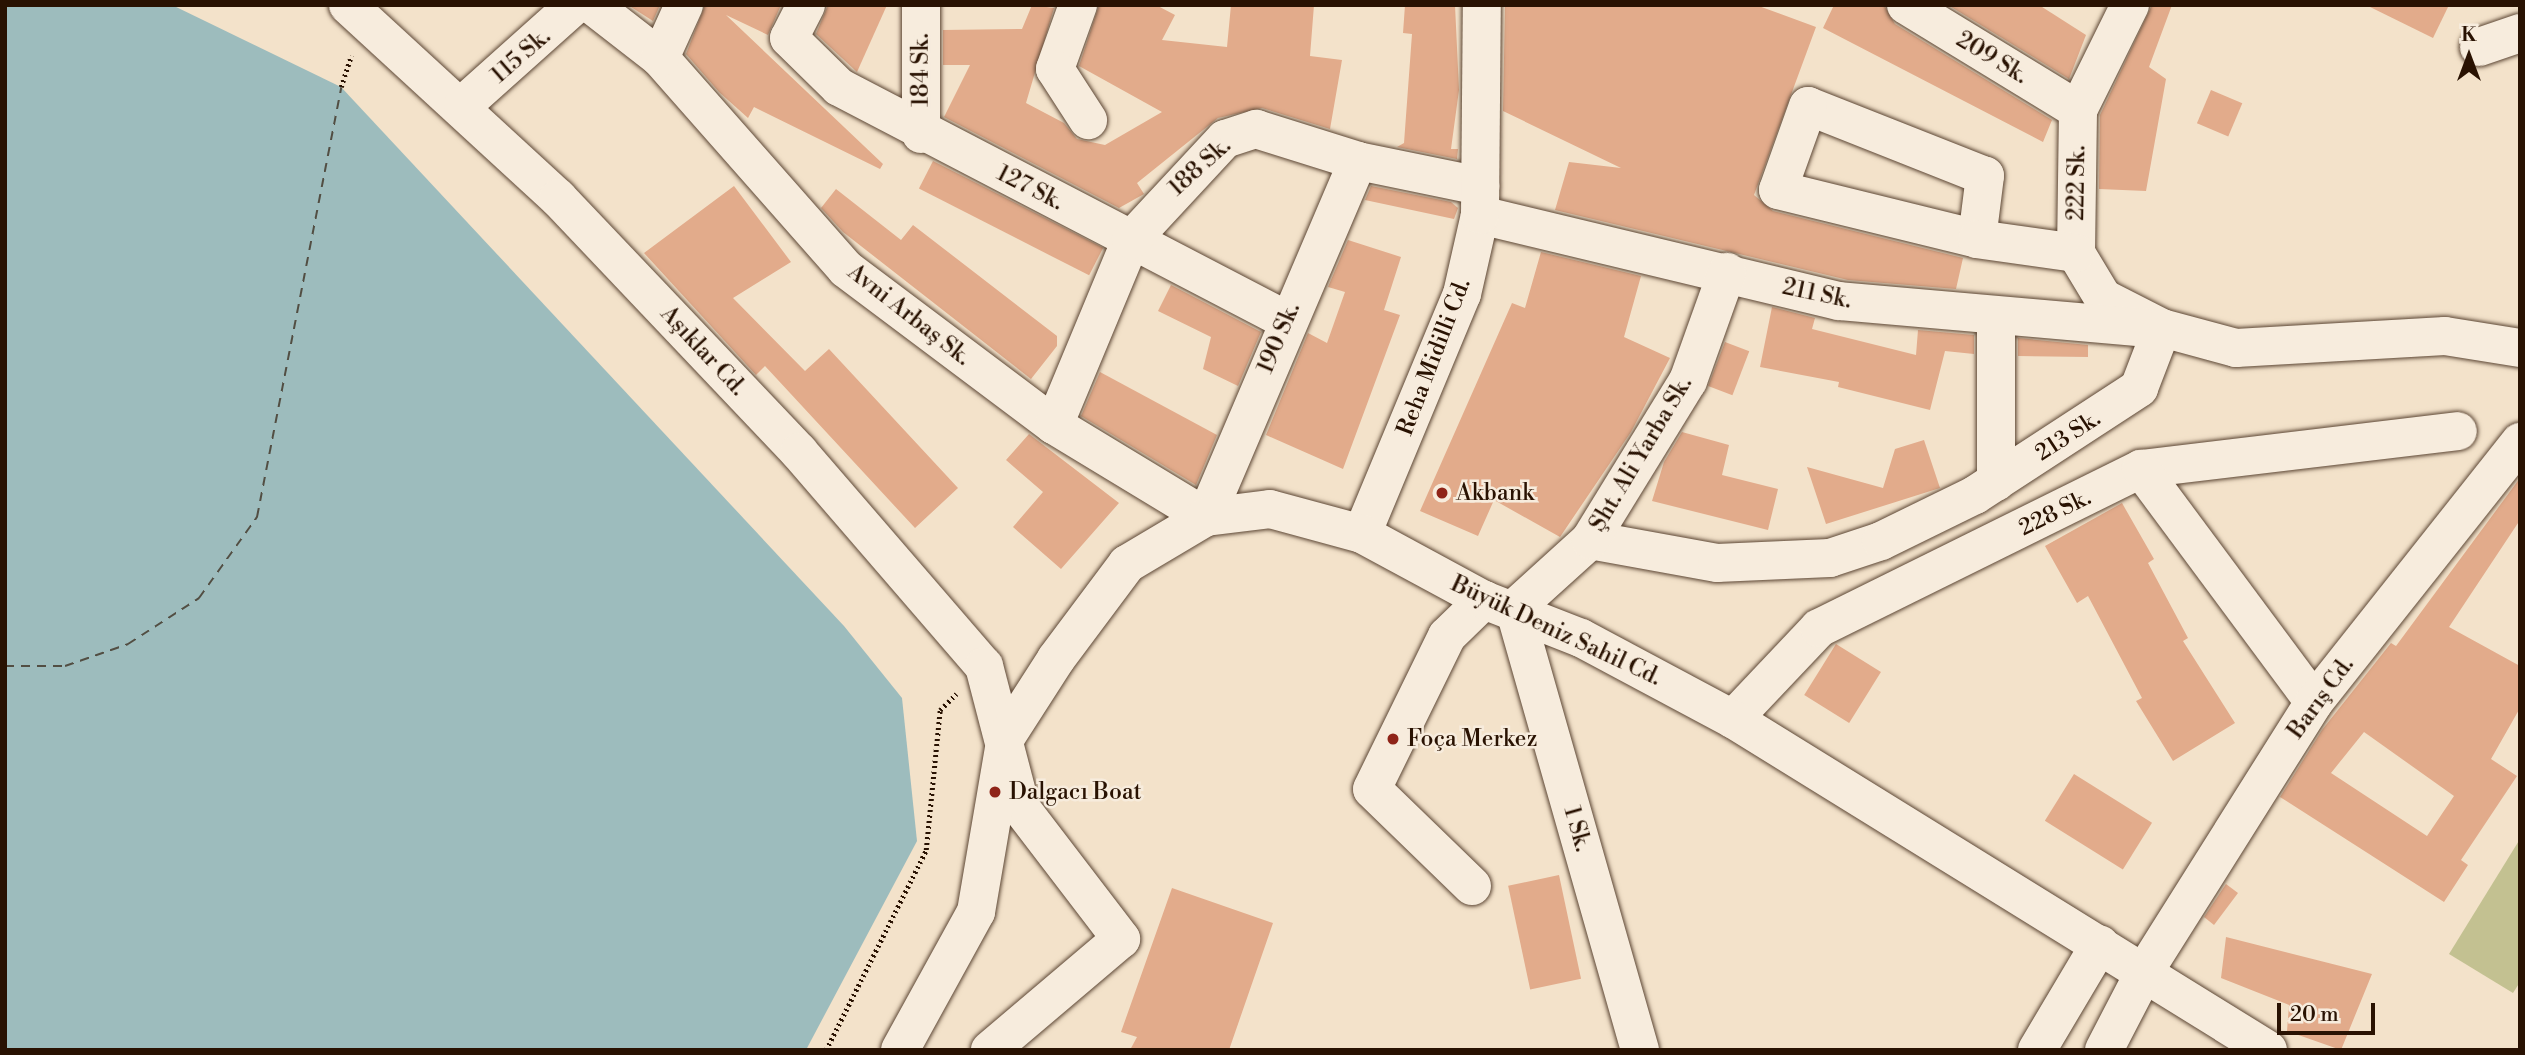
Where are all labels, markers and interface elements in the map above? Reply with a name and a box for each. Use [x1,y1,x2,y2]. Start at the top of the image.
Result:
north arrow [2434,21,2504,91]
street label: 115 Sk. [486,23,556,89]
text: K [2461,23,2477,47]
street label: 209 Sk. [1951,26,2033,90]
street label: 184 Sk. [907,33,935,107]
street label: 188 Sk. [1163,132,1237,202]
street label: 222 Sk. [2063,145,2091,221]
street label: 127 Sk. [992,160,1068,216]
street label: Avni Arbaş Sk. [842,258,976,372]
street label: 211 Sk. [1780,273,1854,315]
street label: Reha Midilli Cd. [1391,275,1477,439]
street label: 190 Sk. [1252,298,1306,378]
street label: Aşıklar Cd. [655,300,751,402]
street label: Şht. Ali Yarba Sk. [1584,371,1698,537]
street label: 213 Sk. [2030,405,2106,467]
place label: Akbank [1456,479,1534,507]
street label: 228 Sk. [2015,484,2095,542]
marker: Akbank [1434,485,1450,501]
street label: Büyük Deniz Sahil Cd. [1447,570,1665,692]
street label: Barış Cd. [2282,652,2360,744]
place label: Foça Merkez [1407,725,1537,753]
marker: Foça Merkez [1385,731,1401,747]
place label: Dalgacı Boat [1009,778,1142,806]
marker: Dalgacı Boat [987,784,1003,800]
street label: 1 Sk. [1557,803,1597,855]
scale bar [2280,988,2378,1032]
text: 20 m [2290,1002,2339,1028]

